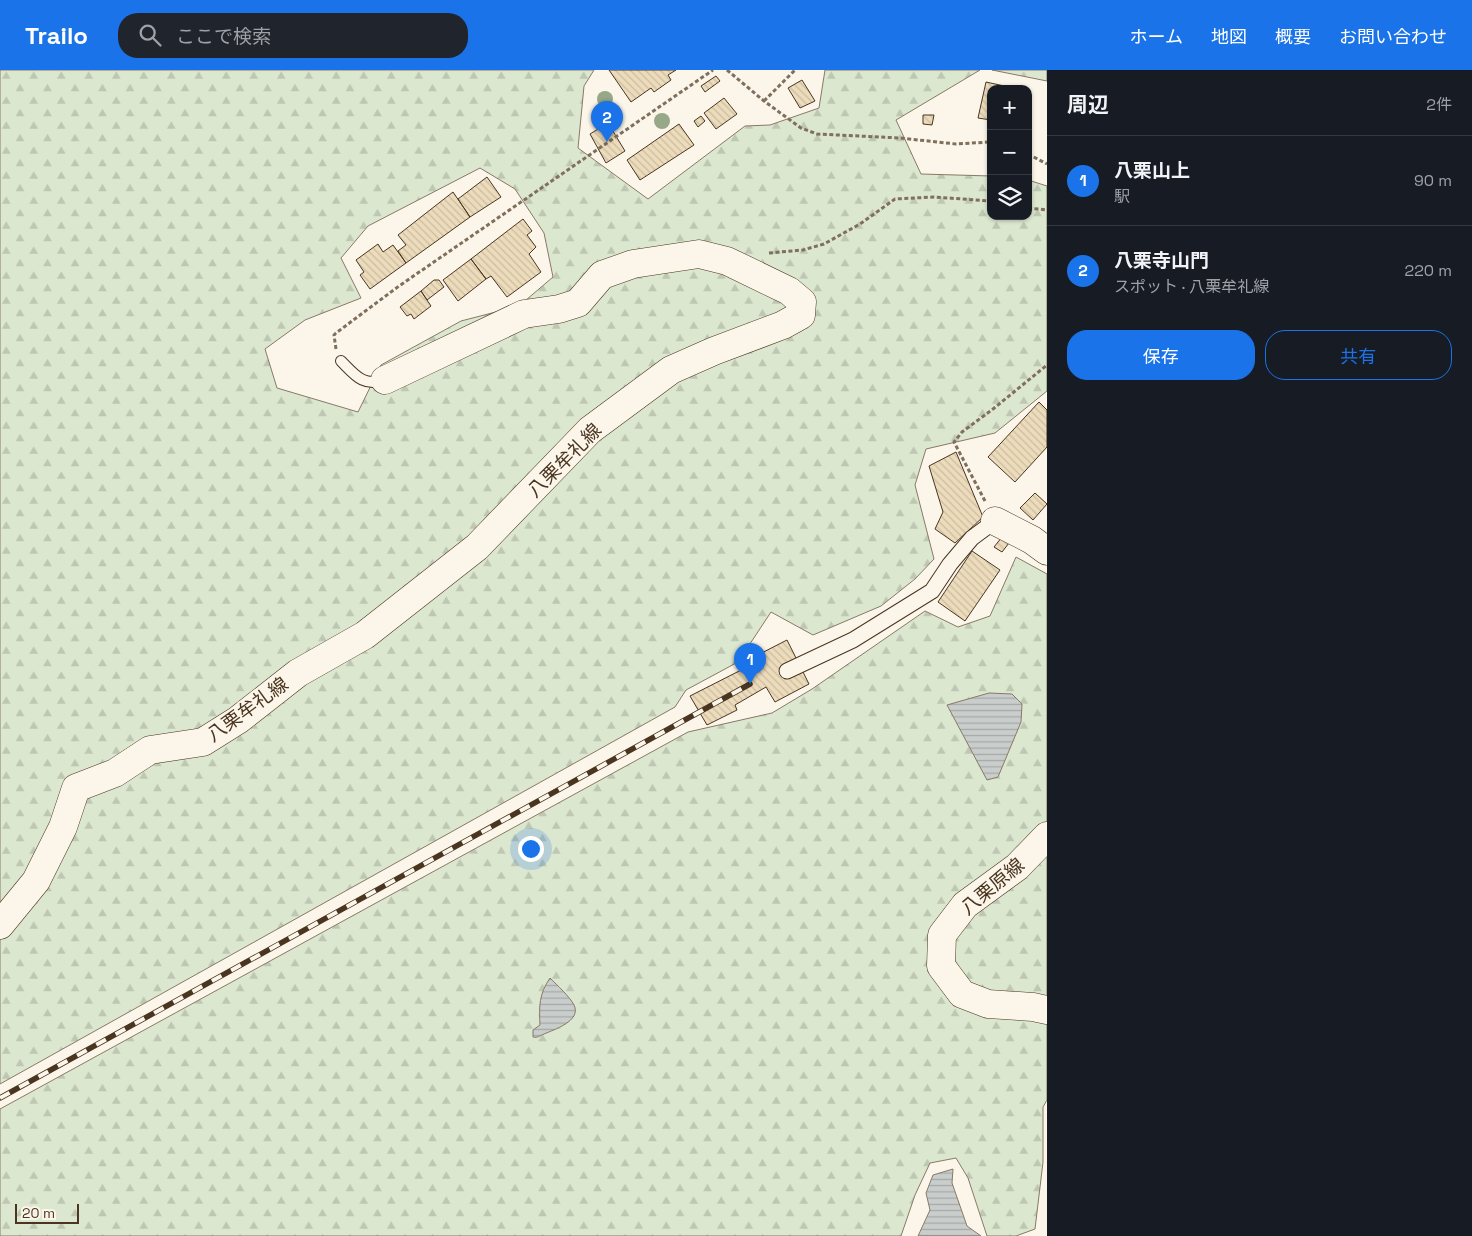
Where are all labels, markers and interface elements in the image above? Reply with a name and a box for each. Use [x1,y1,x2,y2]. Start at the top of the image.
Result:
search box [118,13,468,58]
text: Trailo [25,20,88,51]
icon: search [136,21,164,49]
text: ここで検索 [176,24,271,49]
text: ホーム [1130,25,1183,48]
text: 地図 [1211,25,1247,48]
text: 概要 [1275,25,1311,48]
text: お問い合わせ [1339,25,1447,48]
map controls [987,85,1032,220]
button: + [987,85,1032,130]
text: 周辺 [1067,91,1109,118]
text: 2件 [1426,94,1452,115]
pin: 2 [591,101,623,142]
button: − [987,130,1032,175]
text: 八栗山上 [1114,158,1190,183]
text: 1 [1079,170,1087,191]
text: 90 m [1414,170,1452,191]
button: layers [987,175,1032,220]
text: 駅 [1114,186,1130,207]
text: 八栗寺山門 [1114,248,1209,273]
text: 2 [1078,260,1088,281]
text: 220 m [1405,260,1452,281]
text: スポット · 八栗牟礼線 [1114,276,1269,297]
button: 保存 [1067,330,1255,380]
button: 共有 [1265,330,1452,380]
street label: 八栗牟礼線 [522,418,607,503]
pin: 1 [734,643,766,684]
street label: 八栗牟礼線 [202,671,293,747]
your location [518,836,544,862]
street label: 八栗原線 [955,852,1029,920]
scale bar [15,1201,79,1224]
text: 20 m [22,1204,55,1222]

